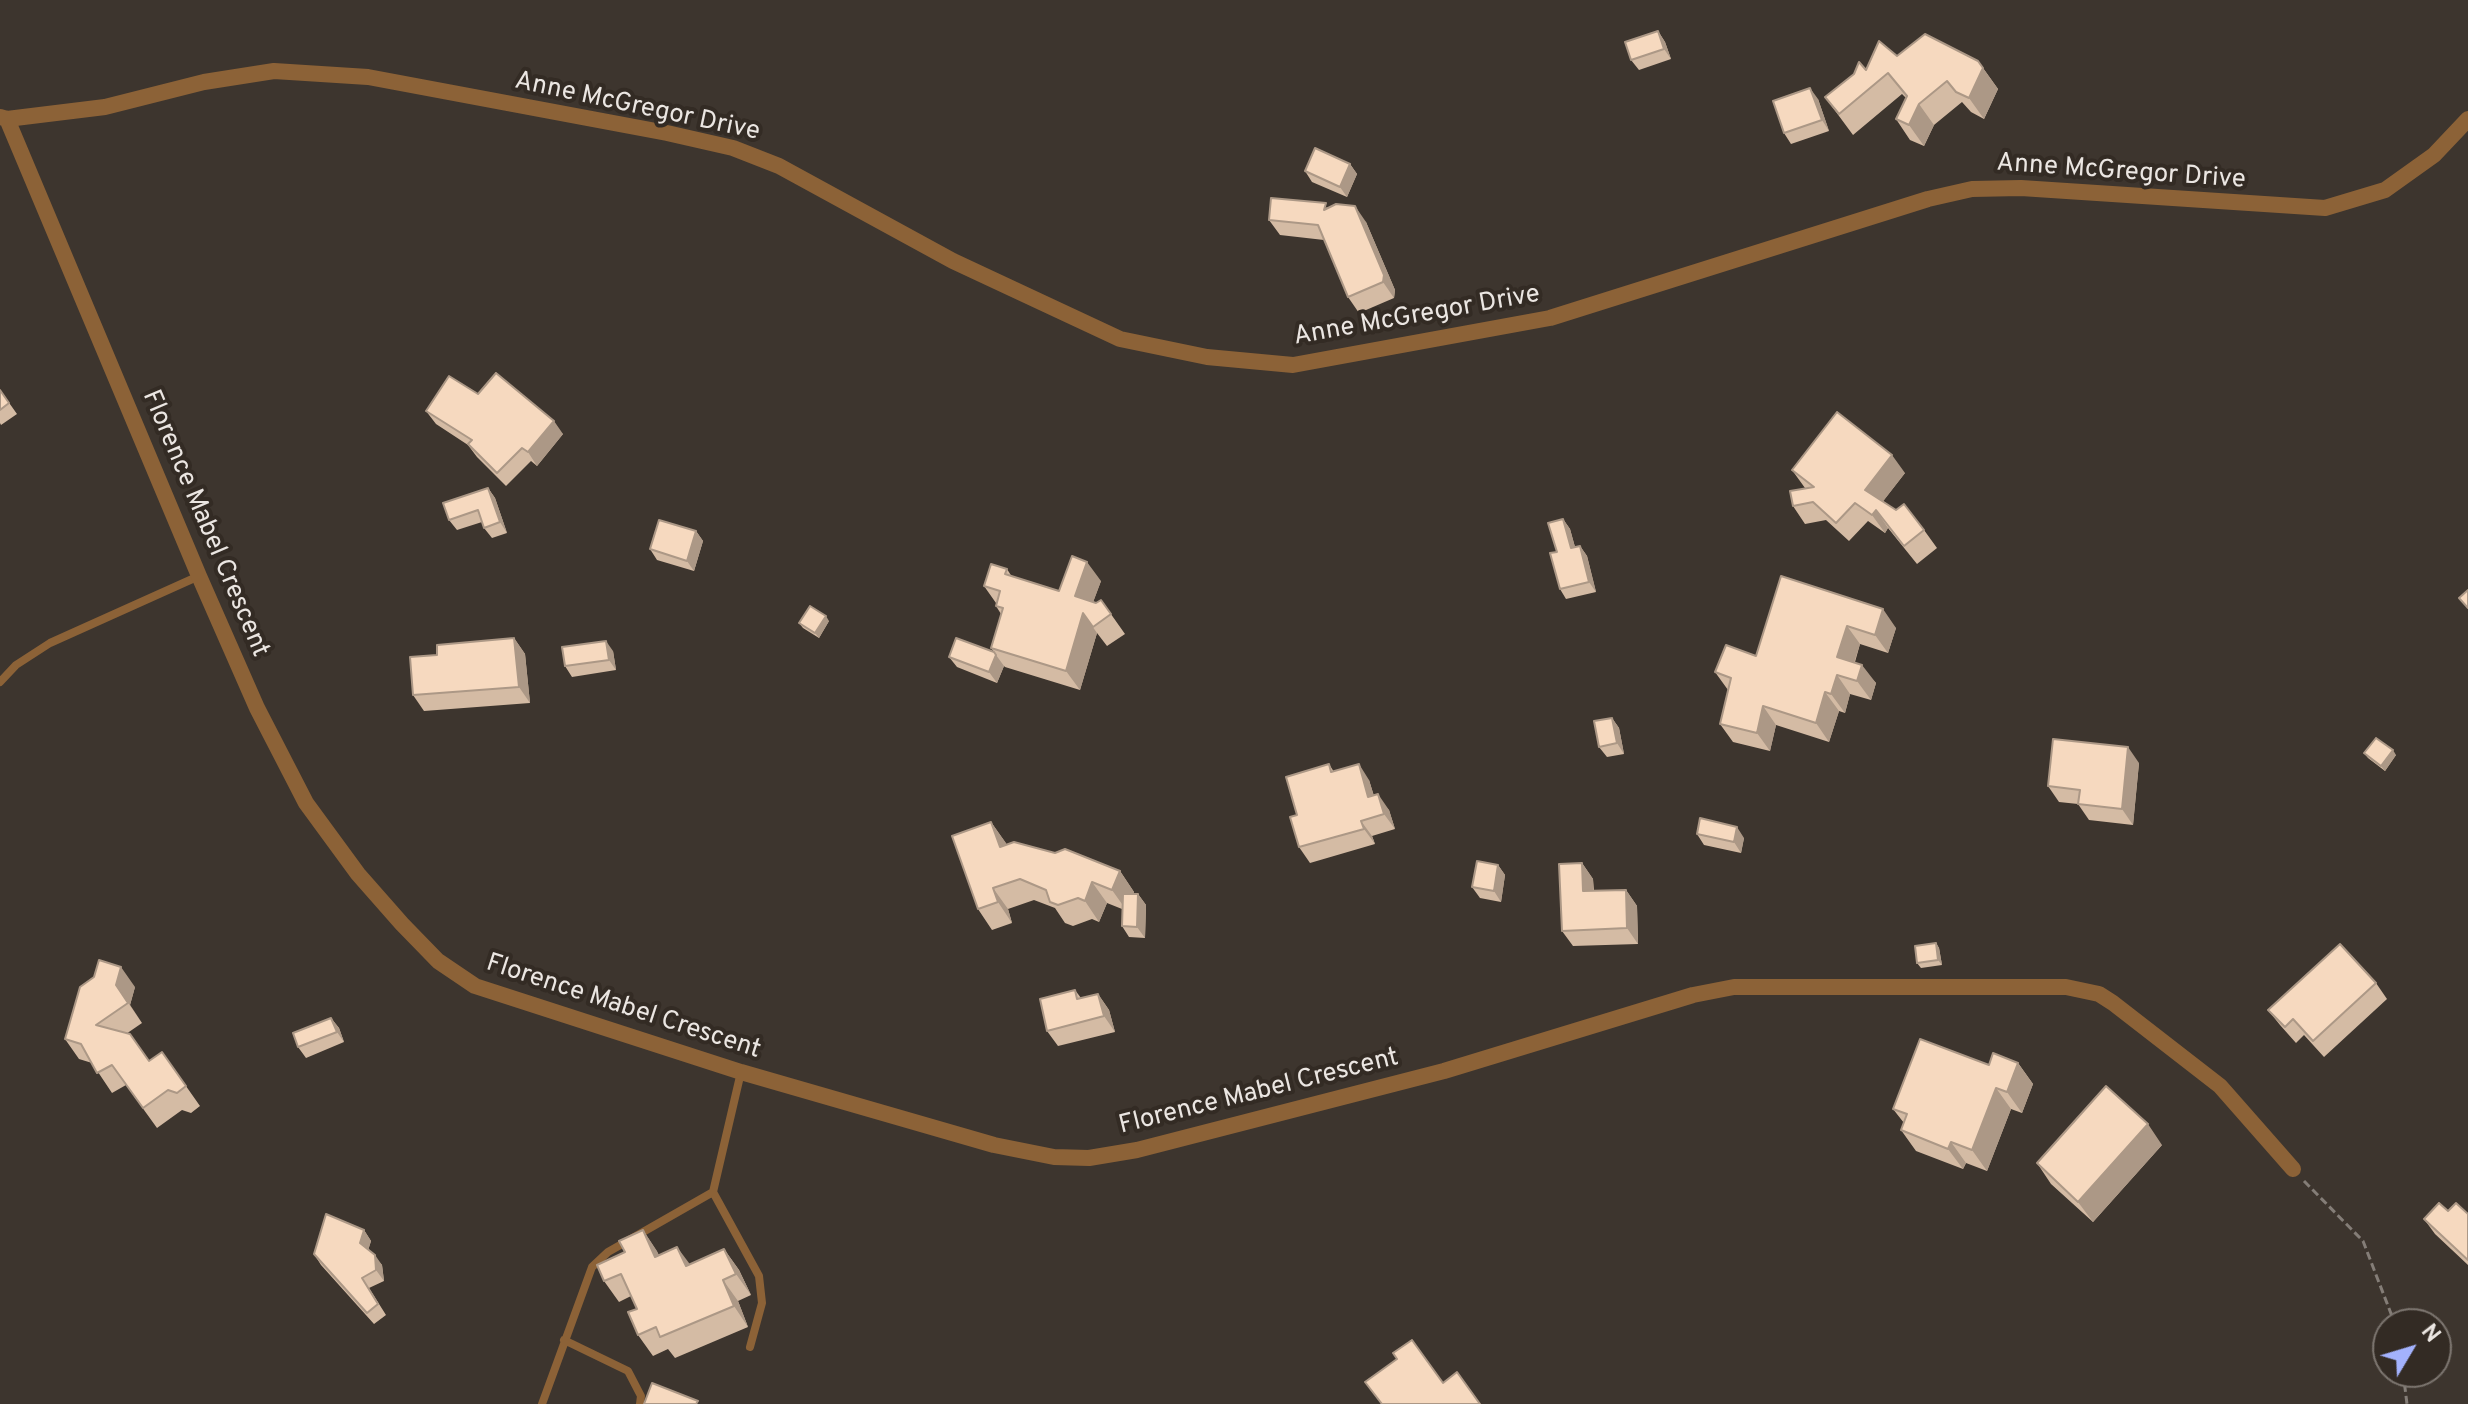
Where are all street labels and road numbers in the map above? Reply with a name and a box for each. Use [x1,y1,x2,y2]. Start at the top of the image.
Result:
street label: Anne McGregor Drive [512,67,762,149]
street label: Anne McGregor Drive [1995,149,2247,197]
street label: Anne McGregor Drive [1291,280,1543,354]
street label: Florence Mabel Crescent [134,386,274,662]
street label: Florence Mabel Crescent [482,949,764,1067]
street label: Florence Mabel Crescent [1116,1043,1402,1143]

